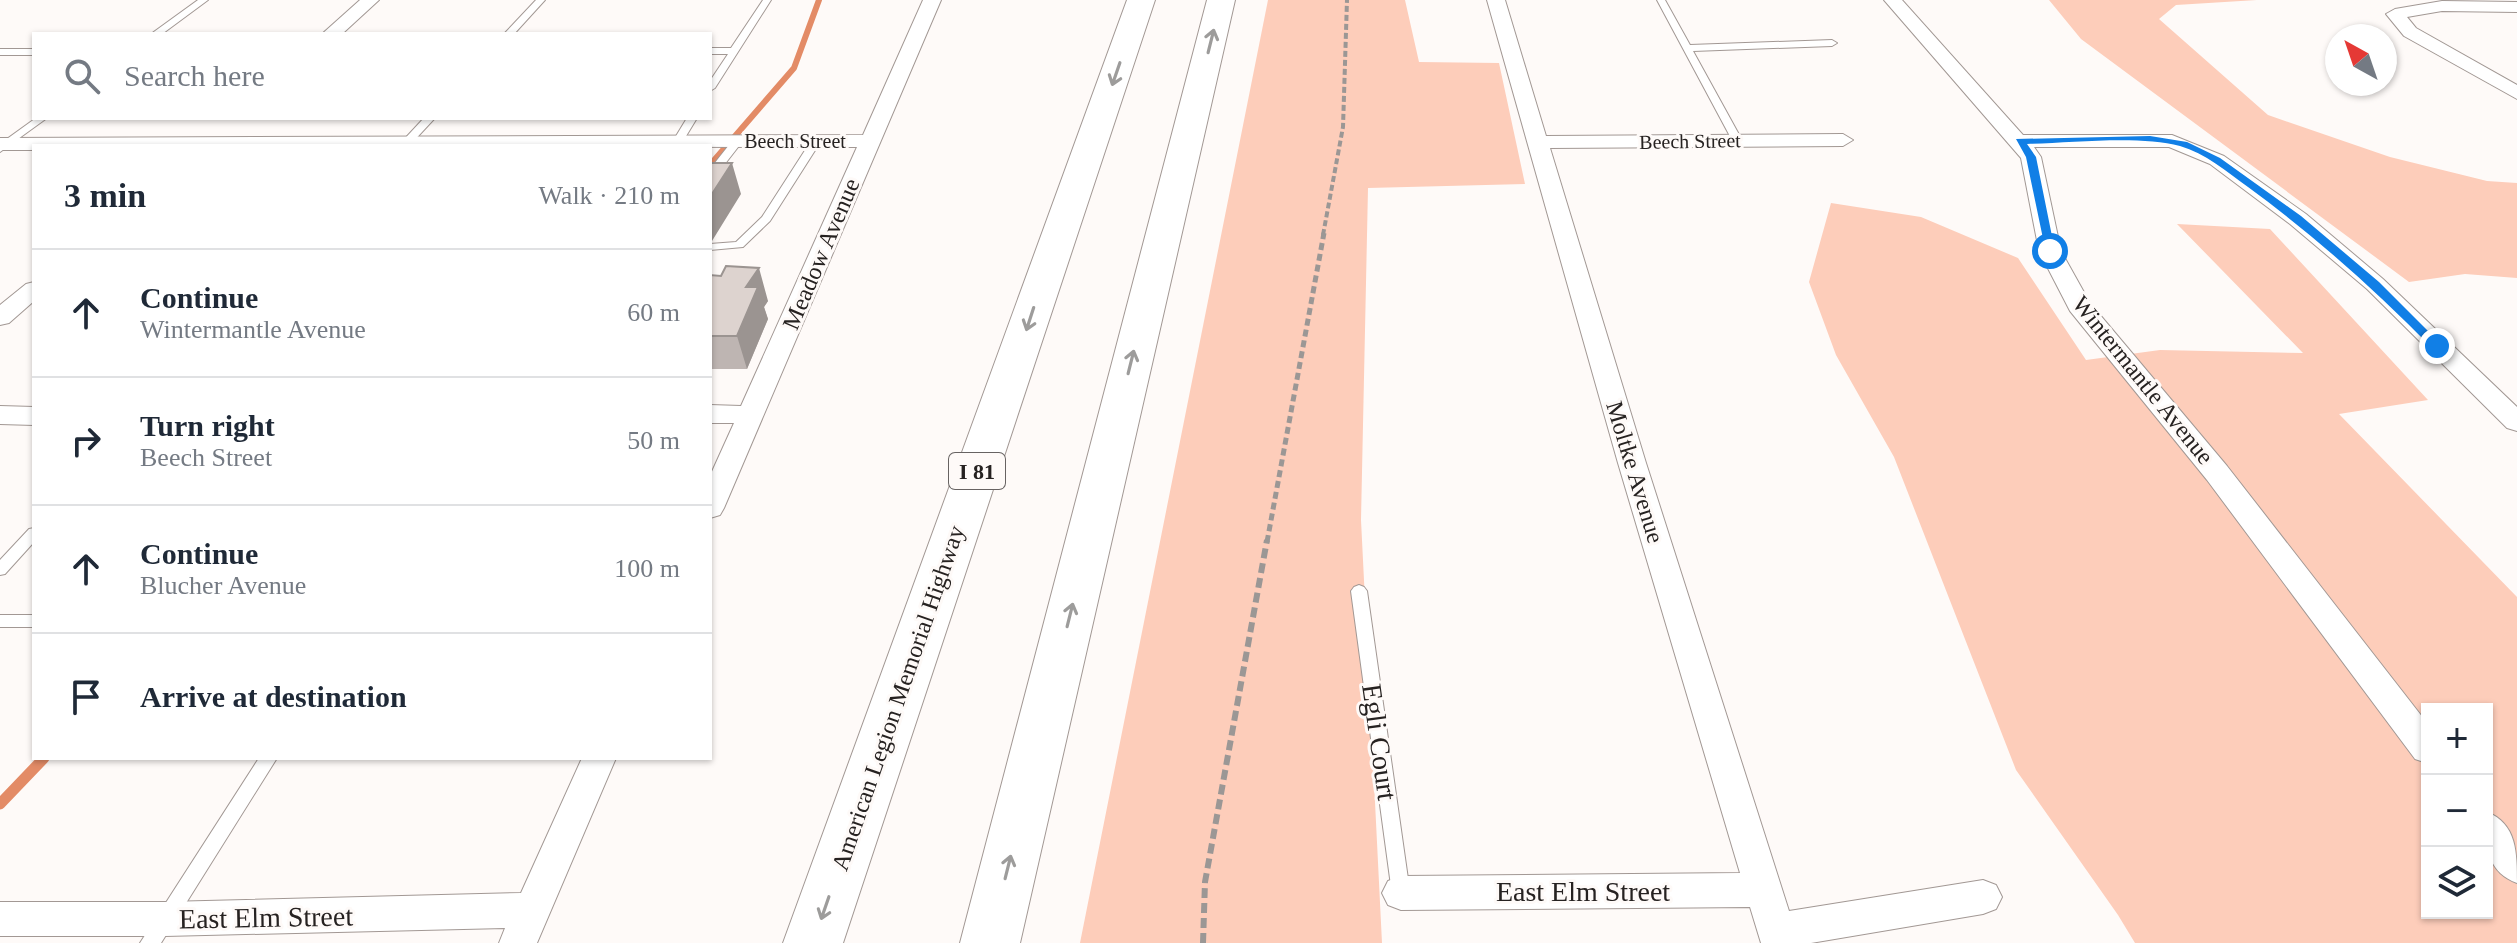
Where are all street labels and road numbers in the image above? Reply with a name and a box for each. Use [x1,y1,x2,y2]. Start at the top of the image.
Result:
street label: Beech Street [1639,129,1741,153]
street label: Beech Street [744,130,846,152]
street label: Meadow Avenue [777,175,865,333]
street label: Wintermantle Avenue [2067,291,2219,469]
street label: Moltke Avenue [1601,398,1669,546]
road number: I 81 [949,453,1005,489]
street label: American Legion Memorial Highway [827,522,969,874]
street label: Egli Court [1356,682,1403,803]
street label: East Elm Street [1496,876,1670,907]
street label: East Elm Street [179,900,354,935]

